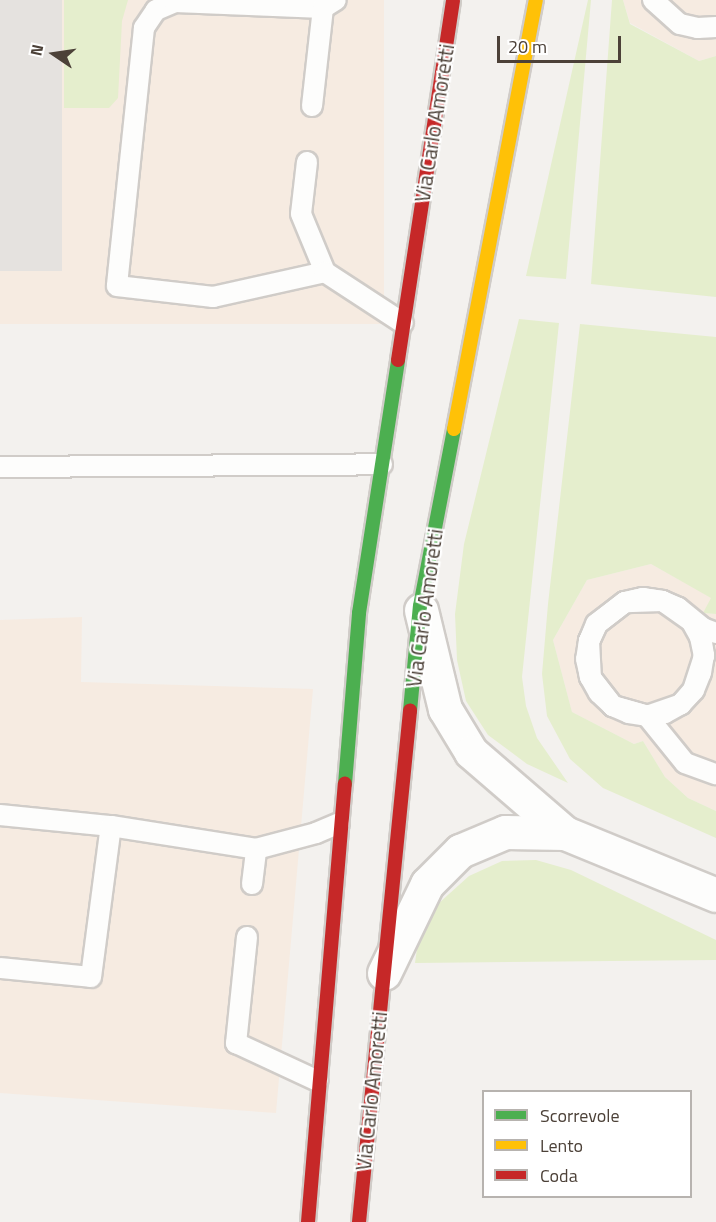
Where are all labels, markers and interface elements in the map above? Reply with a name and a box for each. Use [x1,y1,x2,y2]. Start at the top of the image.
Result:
north arrow [24,24,84,84]
scale bar [500,24,624,62]
text: 20 m [508,33,547,60]
text: N [24,42,49,58]
street label: Via Carlo Amoretti [409,42,459,204]
street label: Via Carlo Amoretti [400,527,448,689]
street label: Via Carlo Amoretti [350,1010,392,1172]
legend [482,1090,692,1198]
text: Scorrevole [540,1102,619,1129]
text: Lento [540,1132,583,1159]
text: Coda [540,1162,578,1189]

